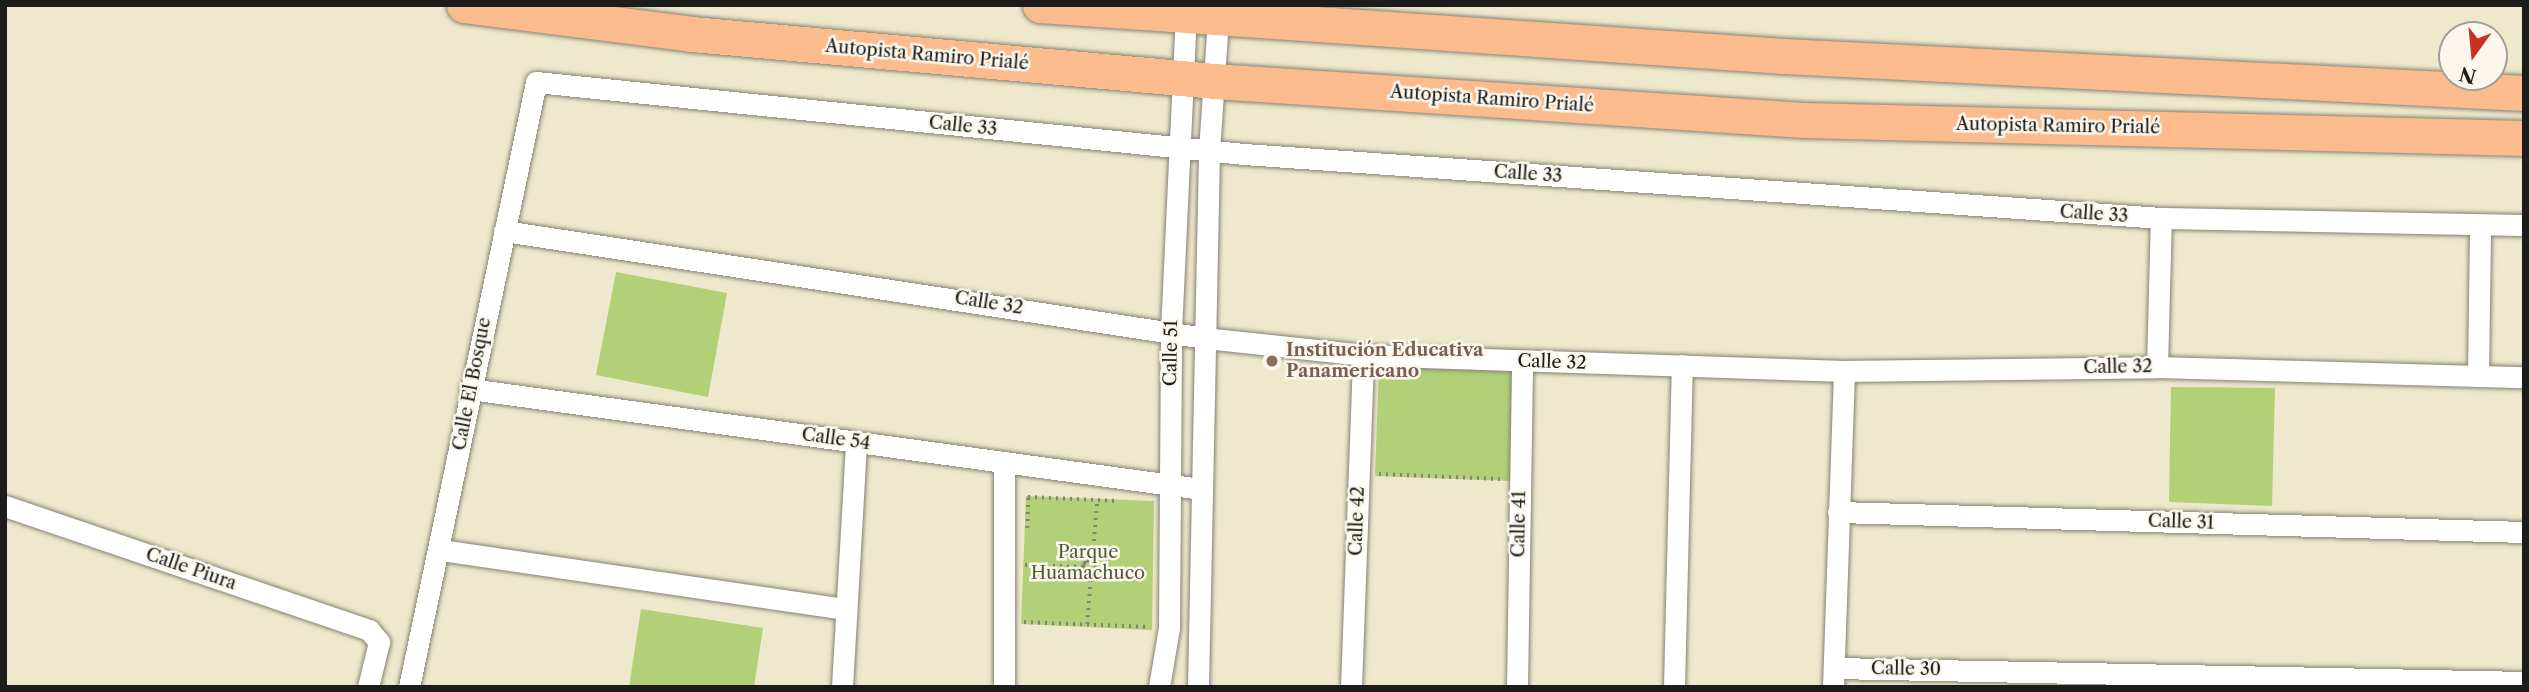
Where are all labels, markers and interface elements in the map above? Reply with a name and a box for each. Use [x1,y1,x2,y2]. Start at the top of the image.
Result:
north arrow [2438,21,2508,91]
street label: Autopista Ramiro Prialé [824,35,1030,75]
text: N [2457,62,2479,88]
street label: Autopista Ramiro Prialé [1389,81,1595,117]
street label: Calle 33 [928,112,998,140]
street label: Autopista Ramiro Prialé [1956,113,2160,139]
street label: Calle 33 [1493,161,1563,187]
street label: Calle 33 [2059,201,2129,227]
street label: Calle 32 [953,287,1025,319]
street label: Calle El Bosque [449,316,495,452]
street label: Calle 51 [1160,320,1182,386]
place label: Institución Educativa Panamericano [1286,340,1483,382]
street label: Calle 32 [1517,350,1587,374]
marker: Institución Educativa Panamericano [1264,353,1280,369]
street label: Calle 32 [2083,356,2153,378]
street label: Calle 54 [800,423,872,455]
street label: Calle 42 [1345,486,1369,556]
street label: Calle 41 [1508,490,1530,558]
street label: Calle 31 [2147,510,2215,534]
park label: Parque Huamachuco [1031,542,1145,584]
street label: Calle Piura [143,543,239,595]
street label: Calle 30 [1871,658,1941,680]

